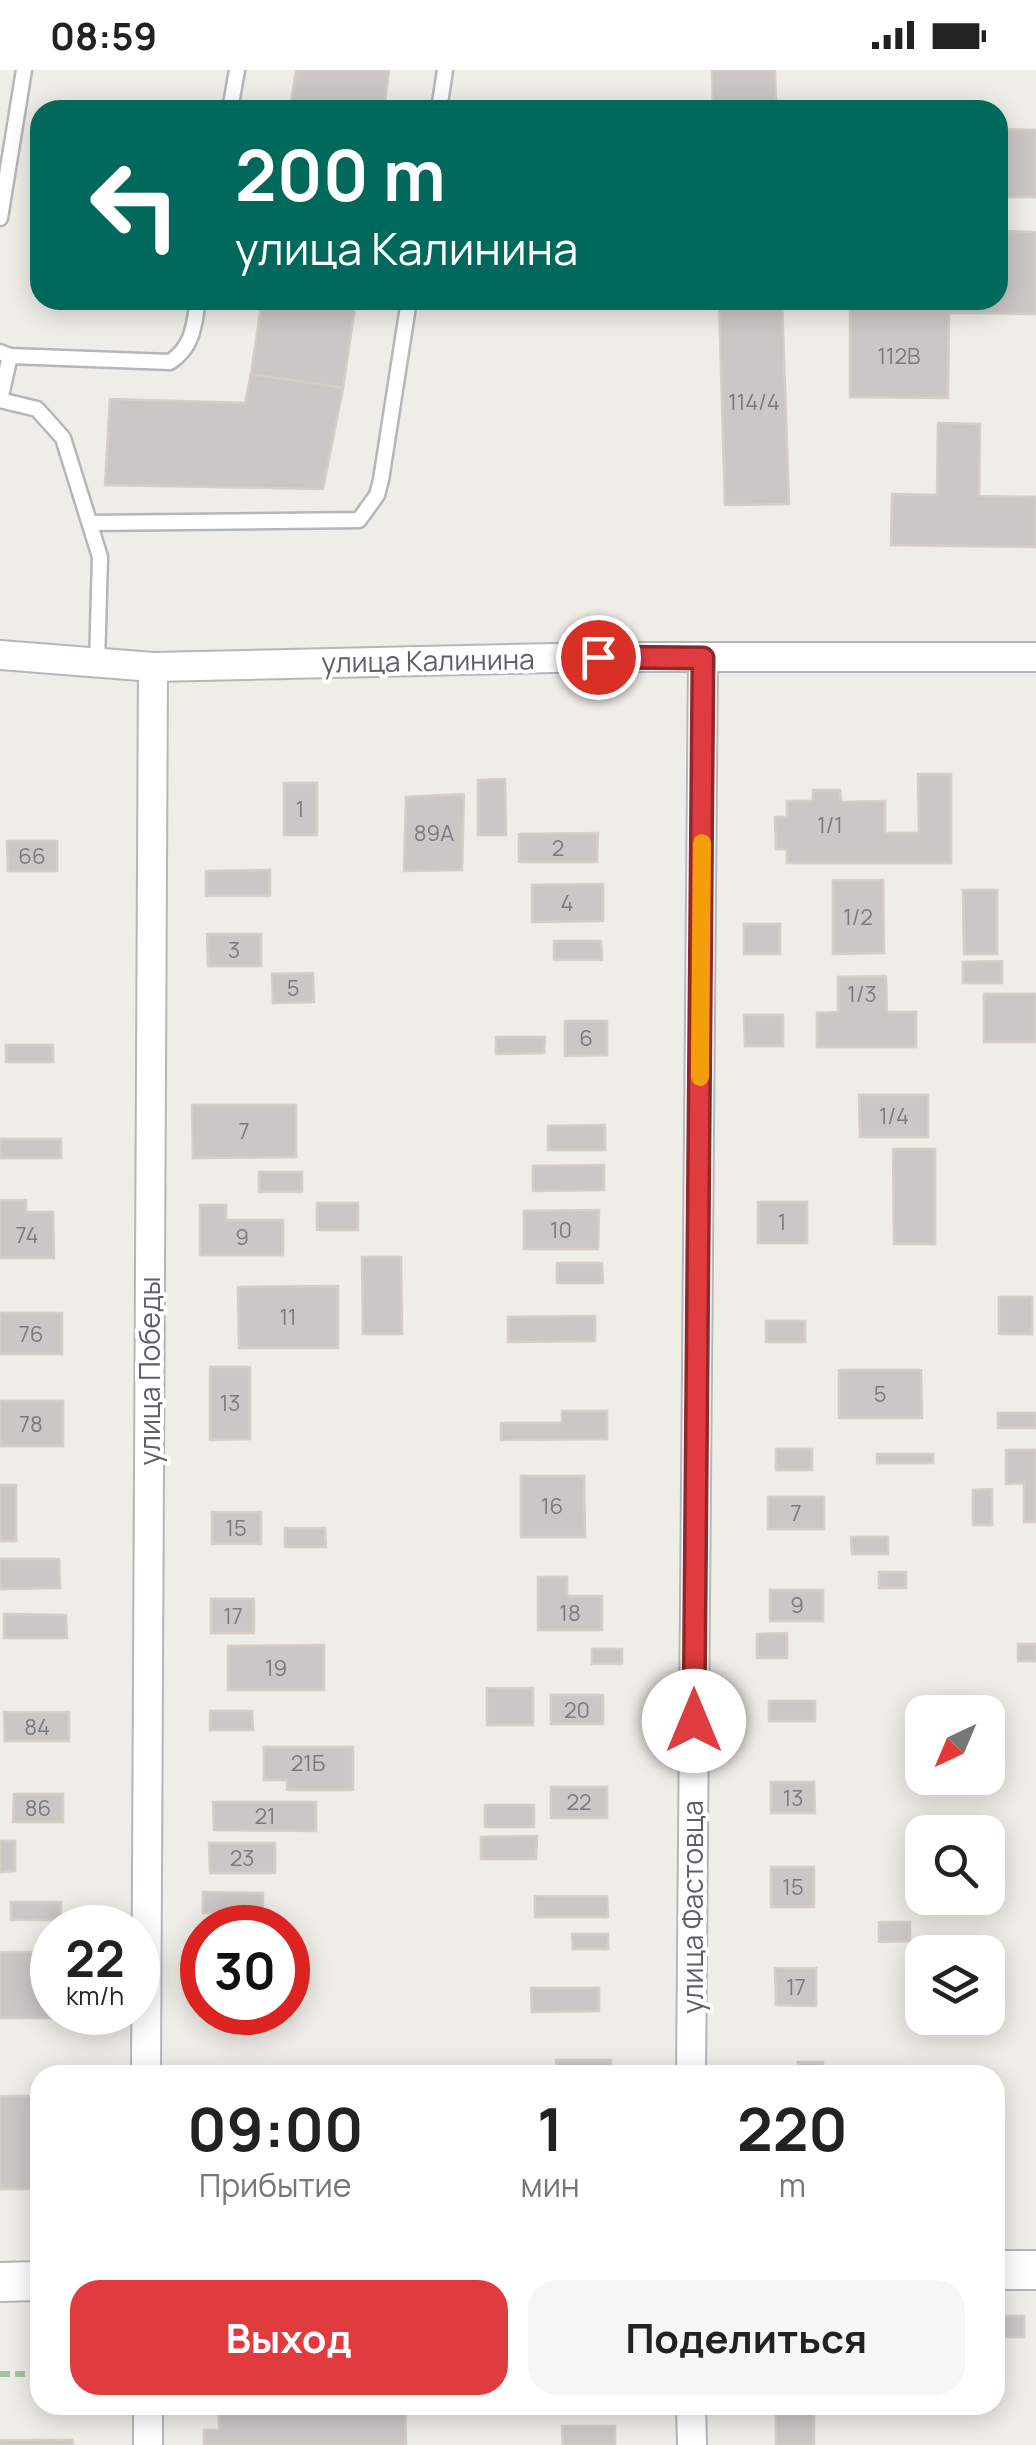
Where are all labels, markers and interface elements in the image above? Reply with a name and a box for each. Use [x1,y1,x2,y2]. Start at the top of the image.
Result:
text: 08:59 [50,9,157,61]
text: 200 m [235,126,446,222]
icon: left [70,140,200,270]
text: улица Калинина [235,217,578,279]
house number: 112В [877,341,921,371]
house number: 114/4 [728,387,780,417]
pin [556,615,641,700]
icon: arrive [571,630,626,685]
street label: улица Калинина [321,639,535,681]
house number: 1 [296,794,304,824]
house number: 1/1 [817,810,843,840]
house number: 89А [414,818,454,848]
house number: 2 [552,833,564,863]
house number: 66 [18,841,46,871]
house number: 4 [561,888,573,918]
house number: 1/2 [843,902,873,932]
house number: 3 [228,935,240,965]
house number: 5 [287,973,299,1003]
house number: 1/3 [847,979,877,1009]
house number: 6 [579,1023,593,1053]
house number: 1/4 [879,1101,909,1131]
house number: 7 [238,1116,250,1146]
house number: 1 [778,1207,786,1237]
house number: 10 [550,1215,572,1245]
house number: 74 [15,1220,39,1250]
house number: 9 [235,1222,249,1252]
street label: улица Победы [130,1277,168,1465]
house number: 11 [279,1302,297,1332]
house number: 76 [19,1319,43,1349]
house number: 5 [874,1379,886,1409]
house number: 13 [220,1388,240,1418]
house number: 78 [19,1409,43,1439]
house number: 16 [541,1491,563,1521]
house number: 7 [790,1498,802,1528]
house number: 15 [225,1513,247,1543]
house number: 9 [790,1590,804,1620]
house number: 18 [559,1598,581,1628]
house number: 17 [223,1601,243,1631]
house number: 19 [265,1653,287,1683]
position arrow [642,1669,746,1773]
house number: 20 [564,1695,590,1725]
north arrow [905,1695,1005,1795]
map controls [905,1695,1005,2035]
house number: 84 [24,1712,50,1742]
house number: 21Б [291,1748,325,1778]
house number: 13 [783,1783,803,1813]
house number: 22 [566,1787,592,1817]
house number: 86 [25,1793,51,1823]
street label: улица Фастовца [673,1800,711,2014]
house number: 21 [254,1801,276,1831]
button: search [905,1815,1005,1915]
house number: 23 [230,1843,254,1873]
house number: 15 [782,1872,804,1902]
speed limit sign: 30 [180,1905,310,2035]
text: 22 [65,1924,125,1992]
button: layers [905,1935,1005,2035]
house number: 17 [786,1972,806,2002]
text: km/h [66,1978,124,2013]
text: 09:00 [187,2087,363,2169]
text: 1 [537,2087,563,2169]
text: 220 [737,2087,848,2169]
text: Прибытие [199,2163,352,2207]
text: мин [521,2163,580,2207]
text: m [779,2163,806,2207]
button: Выход [70,2280,508,2395]
button: Поделиться [528,2280,965,2395]

